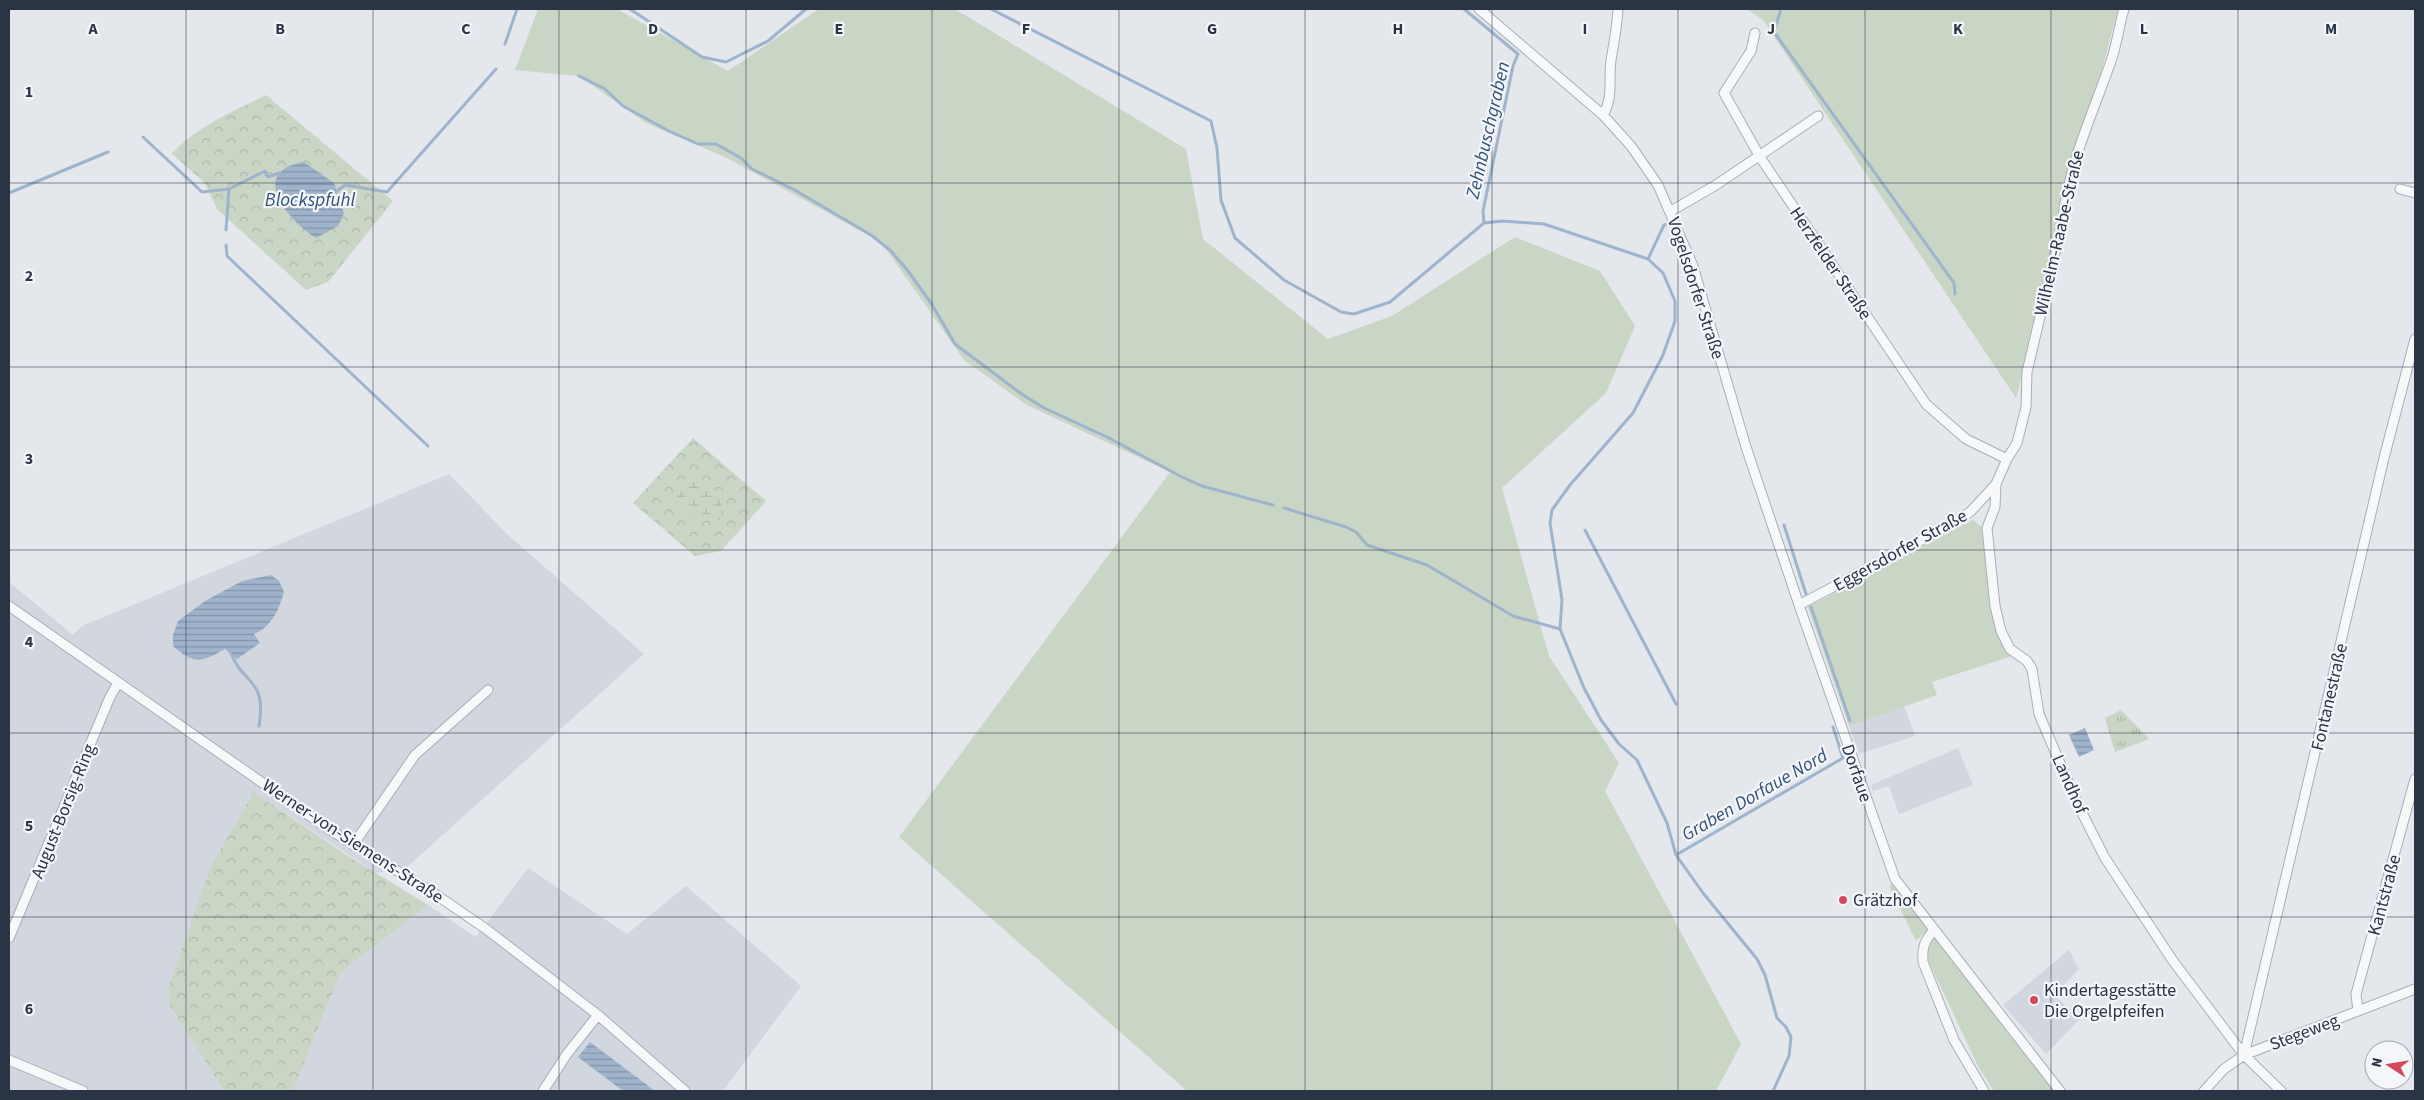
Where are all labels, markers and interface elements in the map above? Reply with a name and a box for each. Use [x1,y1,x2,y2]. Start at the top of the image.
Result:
text: A [87,18,98,40]
text: B [275,18,285,40]
text: C [461,18,471,40]
text: D [648,18,658,40]
text: E [835,18,843,40]
text: F [1022,18,1030,40]
text: G [1207,18,1217,40]
text: H [1393,18,1403,40]
text: I [1583,18,1587,40]
text: J [1767,18,1775,40]
text: K [1953,18,1963,40]
text: L [2140,18,2148,40]
text: M [2325,18,2337,40]
water label: Zehnbuschgraben [1459,59,1517,203]
text: 1 [25,81,33,103]
street label: Wilhelm-Raabe-Straße [2028,148,2091,318]
water label: Blockspfuhl [265,187,355,214]
street label: Herzfelder Straße [1784,202,1878,325]
street label: Vogelsdorfer Straße [1661,214,1730,362]
text: 2 [25,265,33,287]
text: 3 [25,448,33,470]
street label: Eggersdorfer Straße [1829,503,1972,598]
text: 4 [25,631,34,653]
street label: Fontanestraße [2305,641,2354,753]
street label: August-Borsig-Ring [25,740,102,882]
street label: Dorfaue [1835,741,1878,806]
water label: Graben Dorfaue Nord [1677,742,1833,848]
street label: Landhof [2045,751,2094,818]
street label: Werner-von-Siemens-Straße [257,773,448,910]
text: 5 [25,815,33,837]
street label: Kantstraße [2362,852,2407,938]
place label: Grätzhof [1853,888,1918,913]
marker: Grätzhof [1837,894,1849,906]
place label: Kindertagesstätte Die Orgelpfeifen [2044,978,2176,1024]
marker: Kindertagesstätte Die Orgelpfeifen [2028,994,2040,1006]
text: 6 [25,998,33,1020]
street label: Stegeweg [2266,1008,2342,1057]
north arrow [2364,1040,2414,1090]
text: N [2367,1056,2388,1069]

